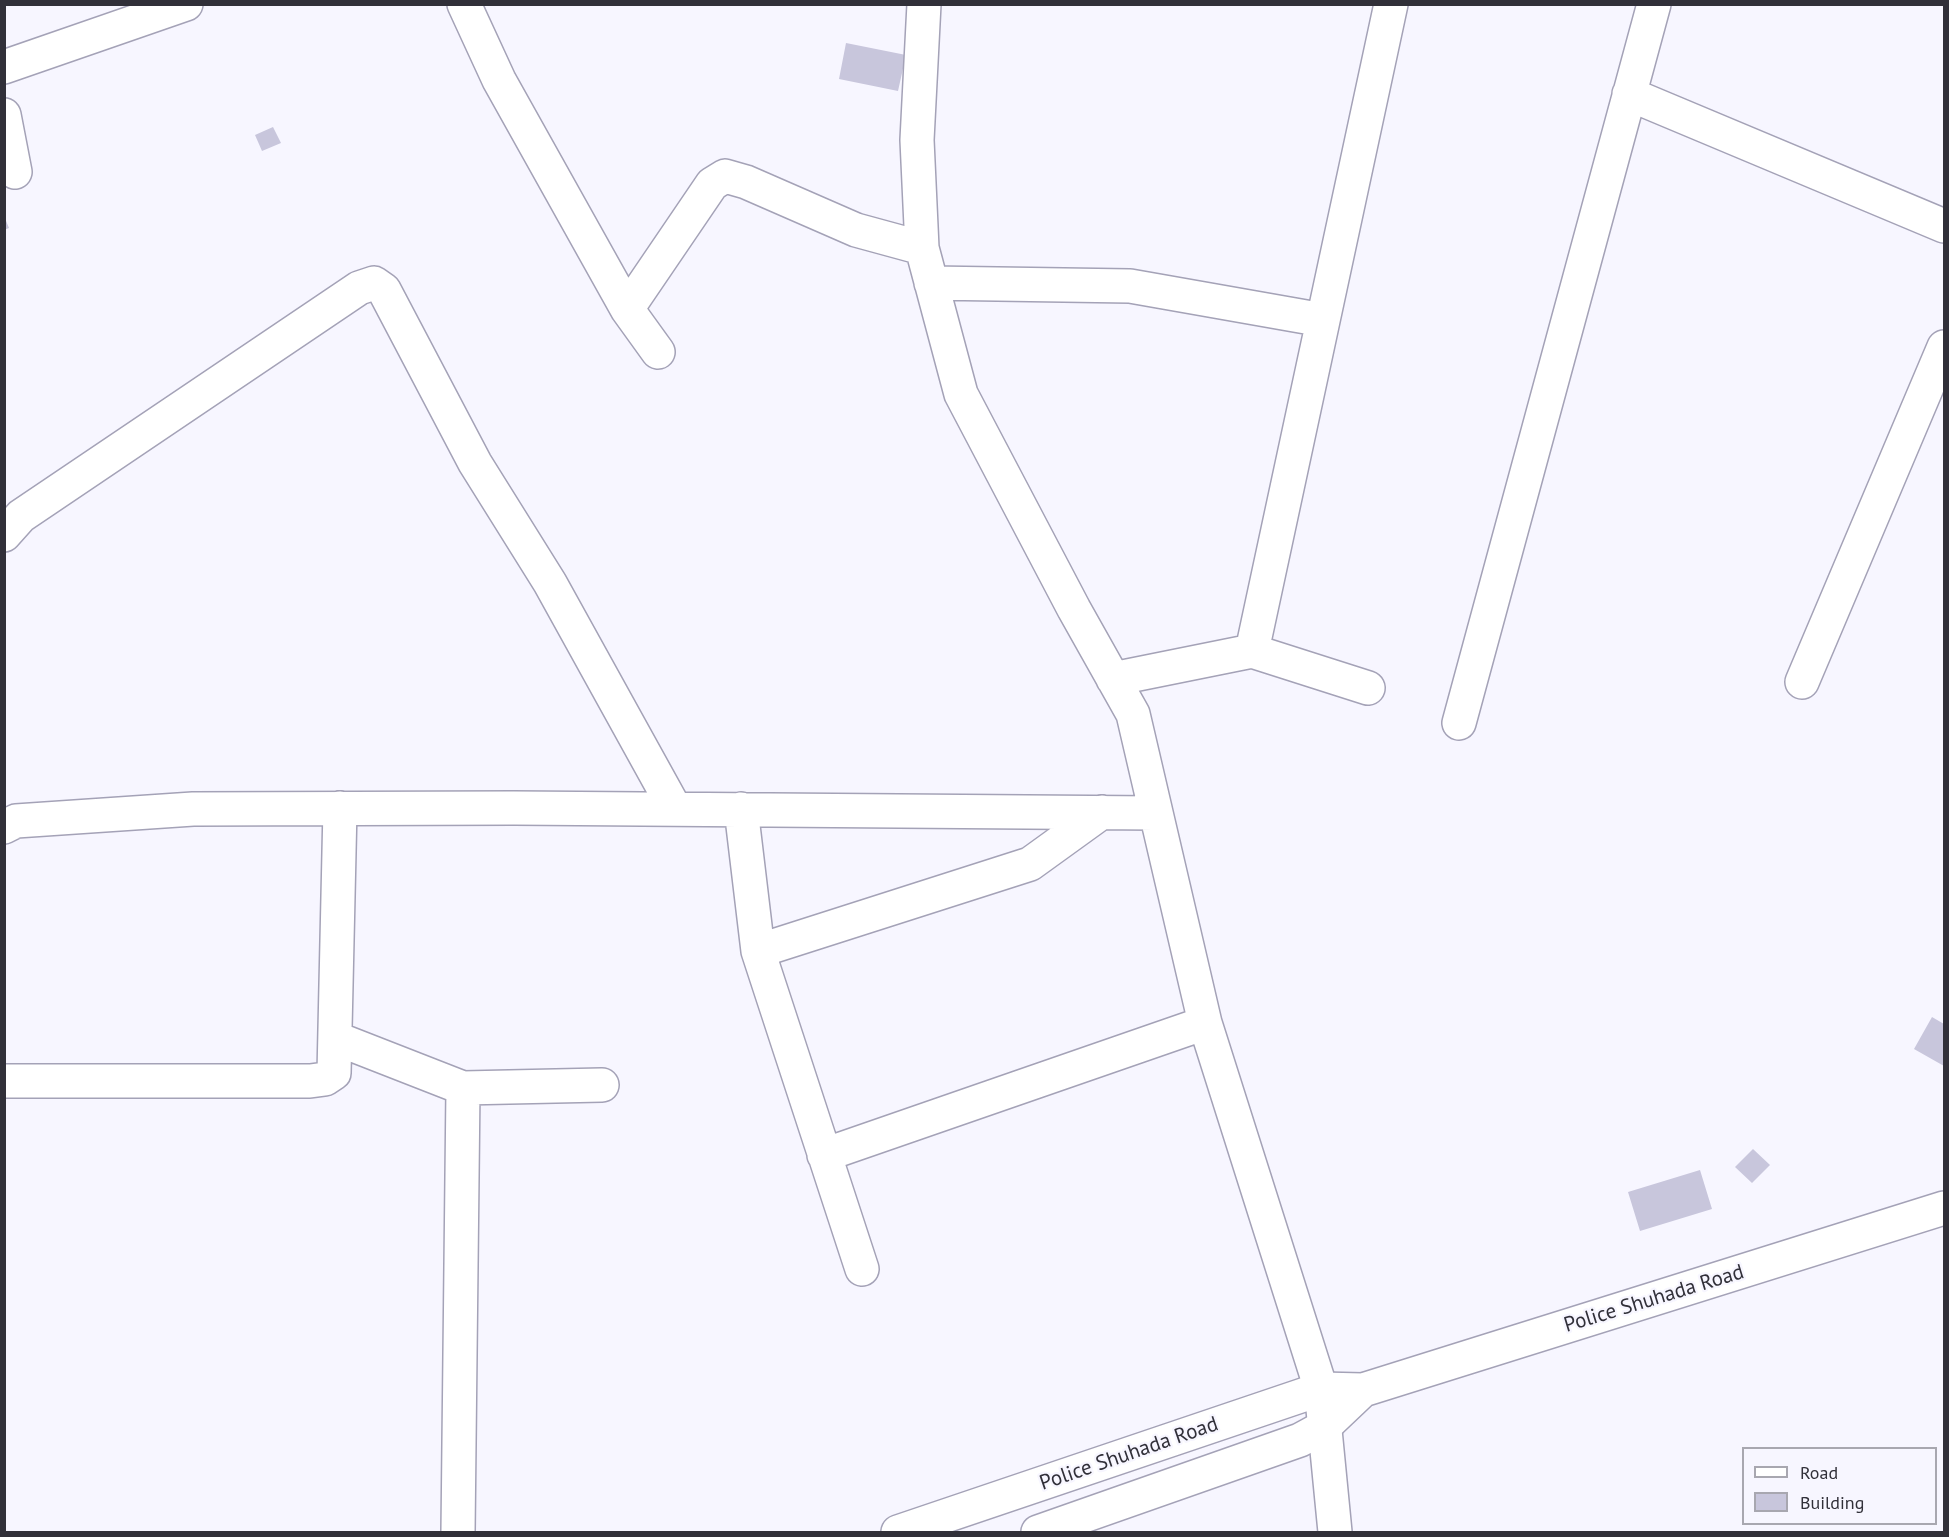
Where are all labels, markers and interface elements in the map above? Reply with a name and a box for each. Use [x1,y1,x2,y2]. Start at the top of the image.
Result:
street label: Police Shuhada Road [1561,1260,1747,1338]
street label: Police Shuhada Road [1037,1412,1221,1496]
legend [1742,1447,1937,1525]
text: Road [1800,1461,1838,1484]
text: Building [1800,1491,1864,1514]

